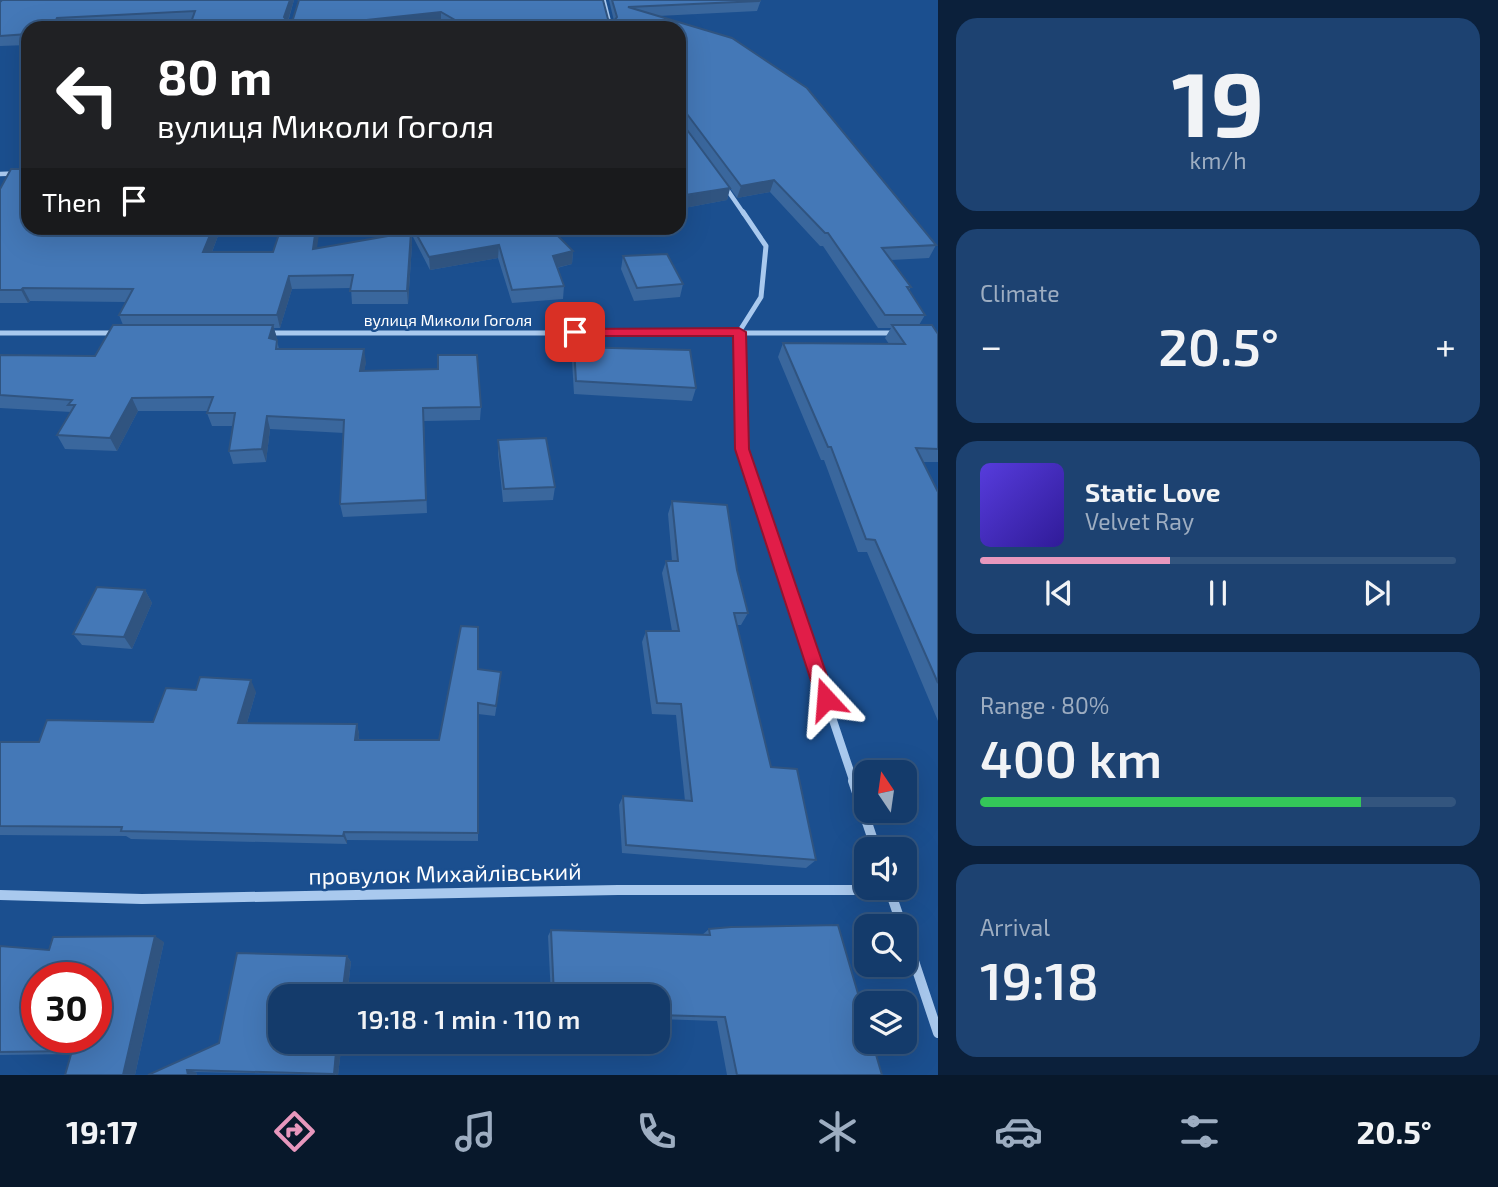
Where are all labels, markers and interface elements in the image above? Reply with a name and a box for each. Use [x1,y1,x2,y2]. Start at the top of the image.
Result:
text: 80 m [157,46,272,105]
text: 19 [1171,46,1265,155]
icon: left [42,49,133,140]
text: вулиця Миколи Гоголя [157,106,494,144]
text: km/h [1189,146,1247,174]
icon: arrive [115,182,153,220]
text: Then [42,186,101,217]
text: Climate [980,279,1060,307]
pin [545,302,605,362]
street label: вулиця Миколи Гоголя [364,310,532,330]
icon: arrive [556,313,594,351]
text: 20.5° [1158,314,1279,376]
text: − [980,322,1002,368]
text: + [1435,322,1456,368]
text: Static Love [1085,476,1221,507]
text: Velvet Ray [1085,507,1194,535]
icon: previous [1040,574,1078,612]
icon: pause [1199,574,1237,612]
icon: next [1358,574,1396,612]
position arrow [789,662,863,736]
text: Range · 80% [980,691,1109,719]
text: 400 km [980,726,1162,788]
north arrow [854,760,917,822]
map controls [854,760,917,1054]
button: sound [854,837,917,900]
street label: провулок Михайлівський [308,857,582,890]
text: Arrival [980,913,1050,941]
button: search [854,914,917,977]
text: 19:18 [980,948,1099,1010]
speed limit sign: 30 [21,962,112,1053]
button: layers [854,991,917,1054]
text: 19:18 · 1 min · 110 m [358,1003,580,1034]
icon: directions [270,1107,319,1156]
icon: music [451,1107,500,1156]
icon: phone [632,1107,681,1156]
icon: climate [813,1107,862,1156]
icon: car [994,1107,1043,1156]
icon: filters [1175,1107,1224,1156]
text: 19:17 [66,1112,138,1150]
text: 20.5° [1357,1112,1432,1150]

